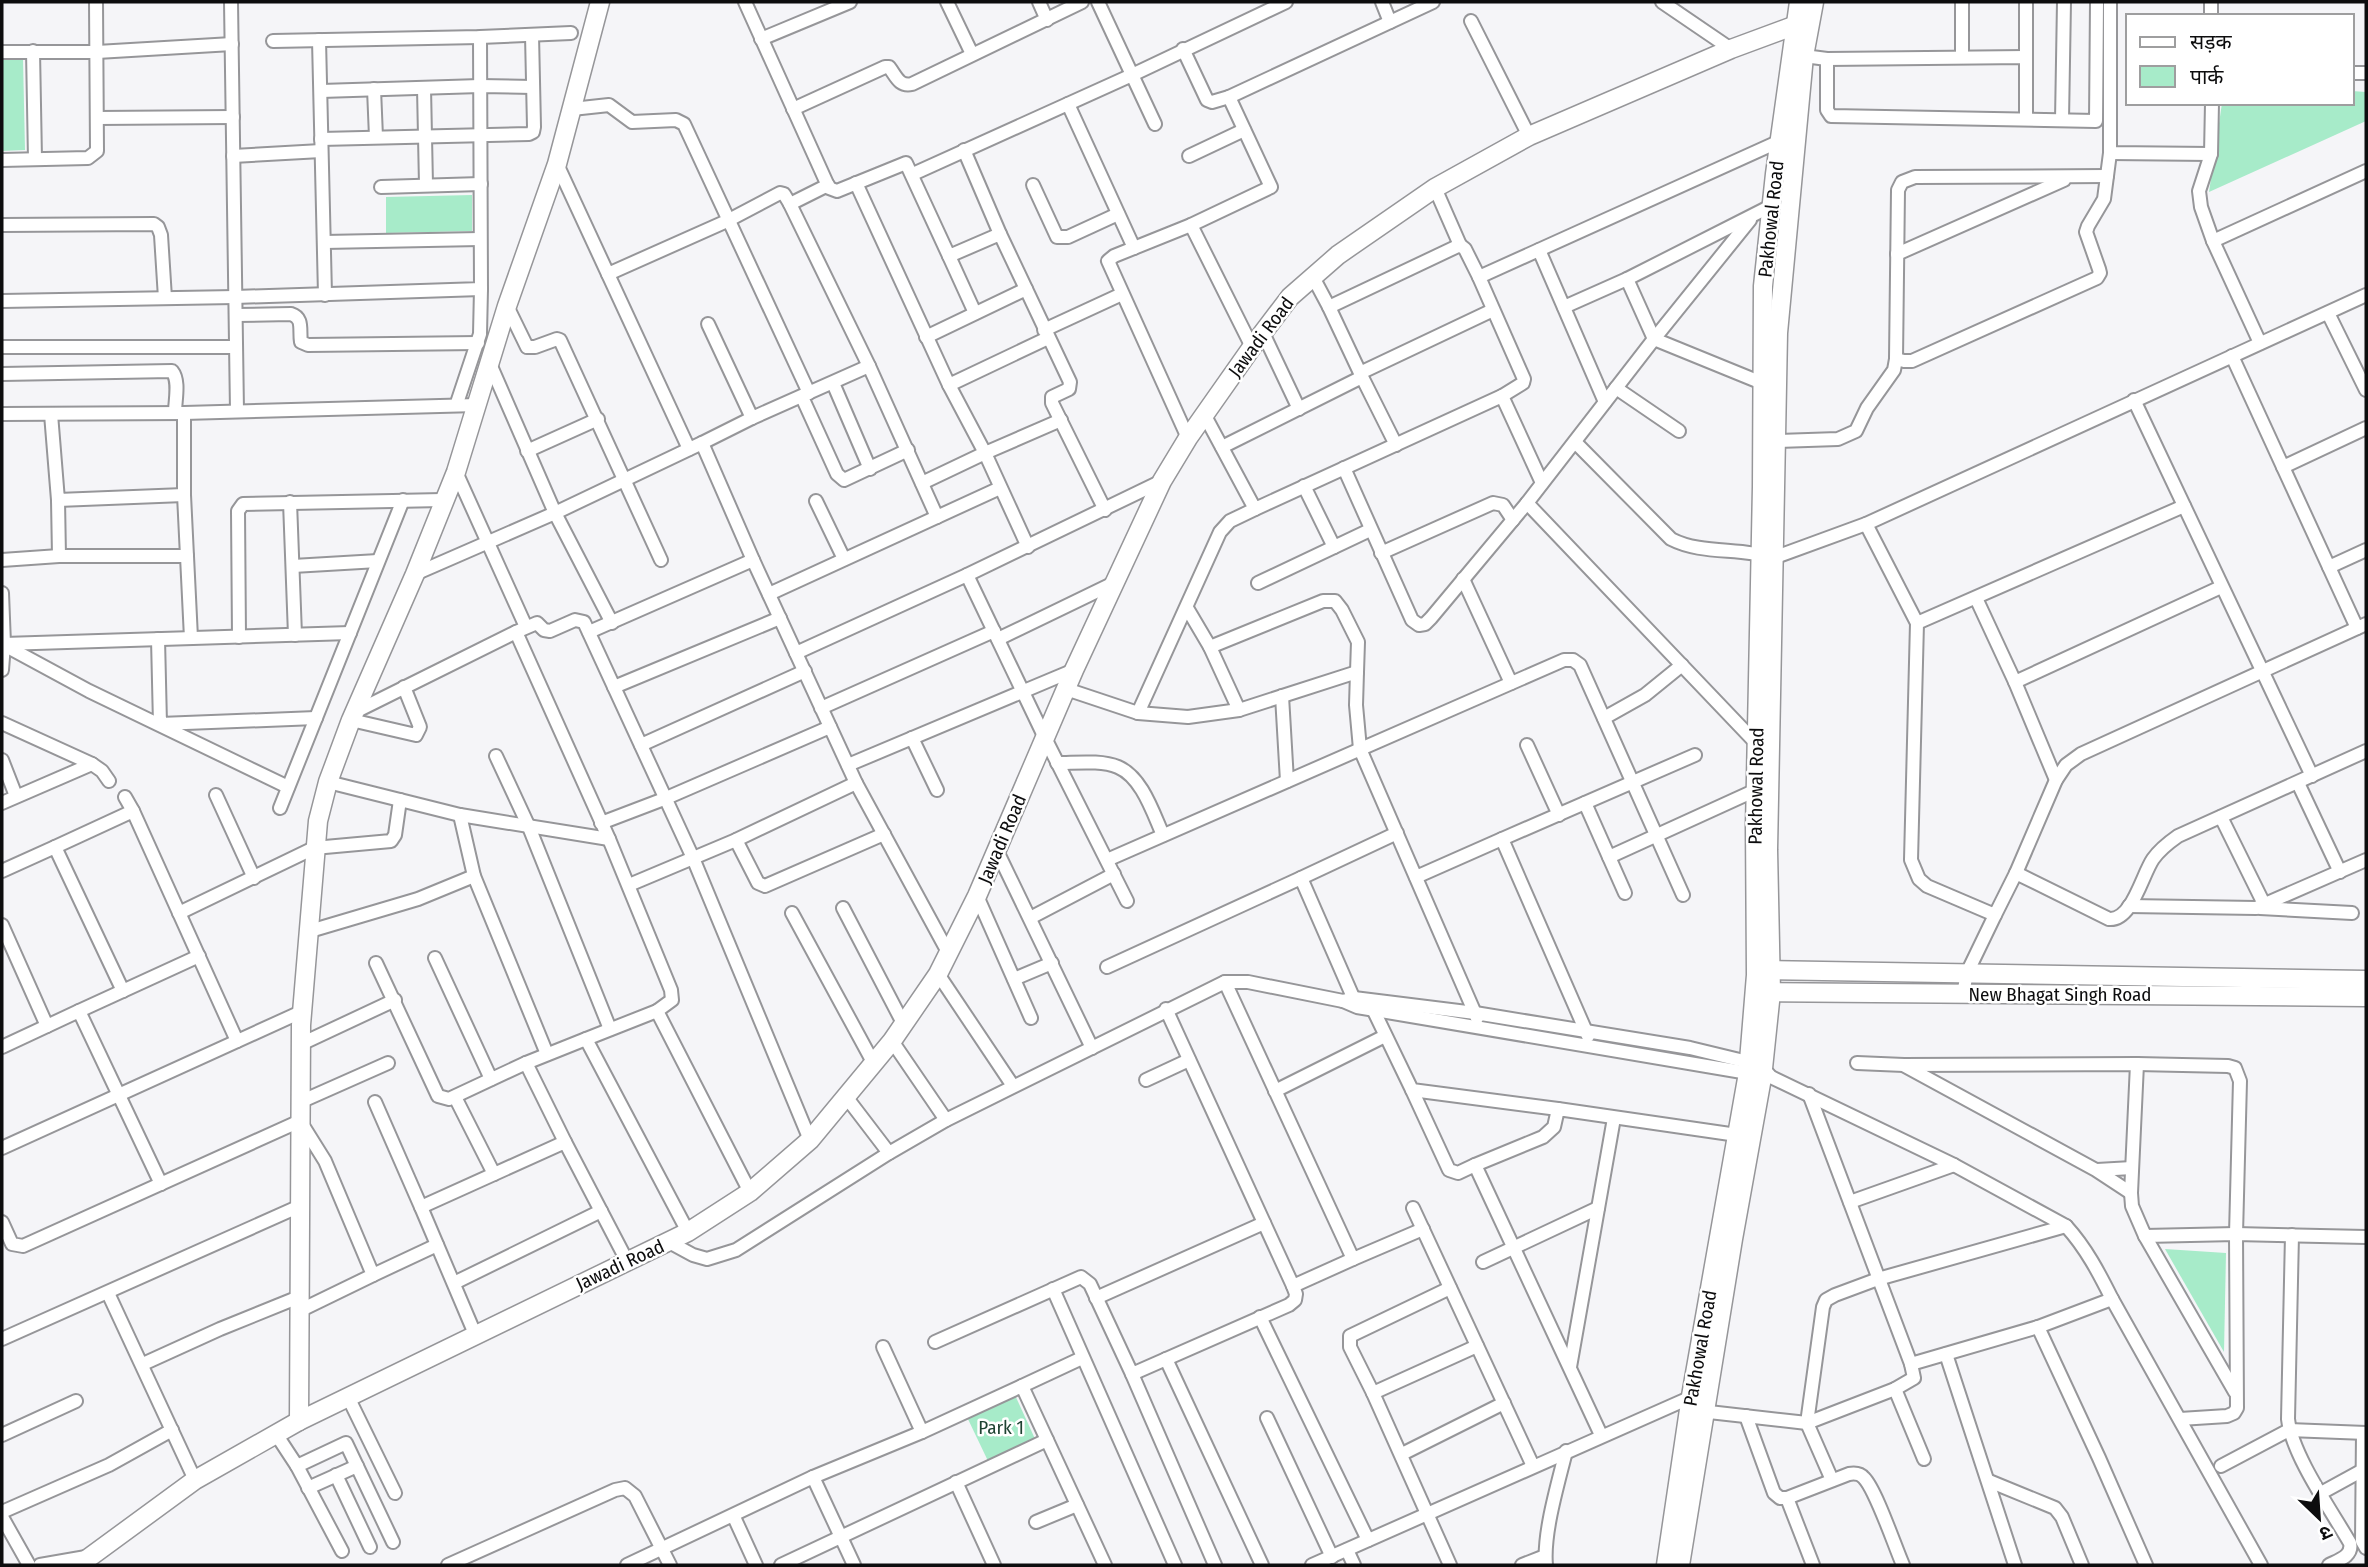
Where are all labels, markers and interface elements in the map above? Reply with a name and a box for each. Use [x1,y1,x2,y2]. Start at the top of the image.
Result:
legend [2126,14,2354,105]
text: सड़क [2190,29,2232,55]
text: पार्क [2190,64,2224,90]
street label: Pakhowal Road [1753,159,1789,279]
street label: Jawadi Road [1223,292,1299,382]
street label: Pakhowal Road [1743,727,1769,845]
street label: Jawadi Road [973,791,1031,887]
street label: New Bhagat Singh Road [1969,983,2151,1006]
street label: Jawadi Road [572,1235,668,1295]
street label: Pakhowal Road [1678,1288,1722,1408]
park label: Park 1 [978,1416,1024,1439]
north arrow [2284,1483,2354,1553]
text: उ [2315,1520,2336,1546]

